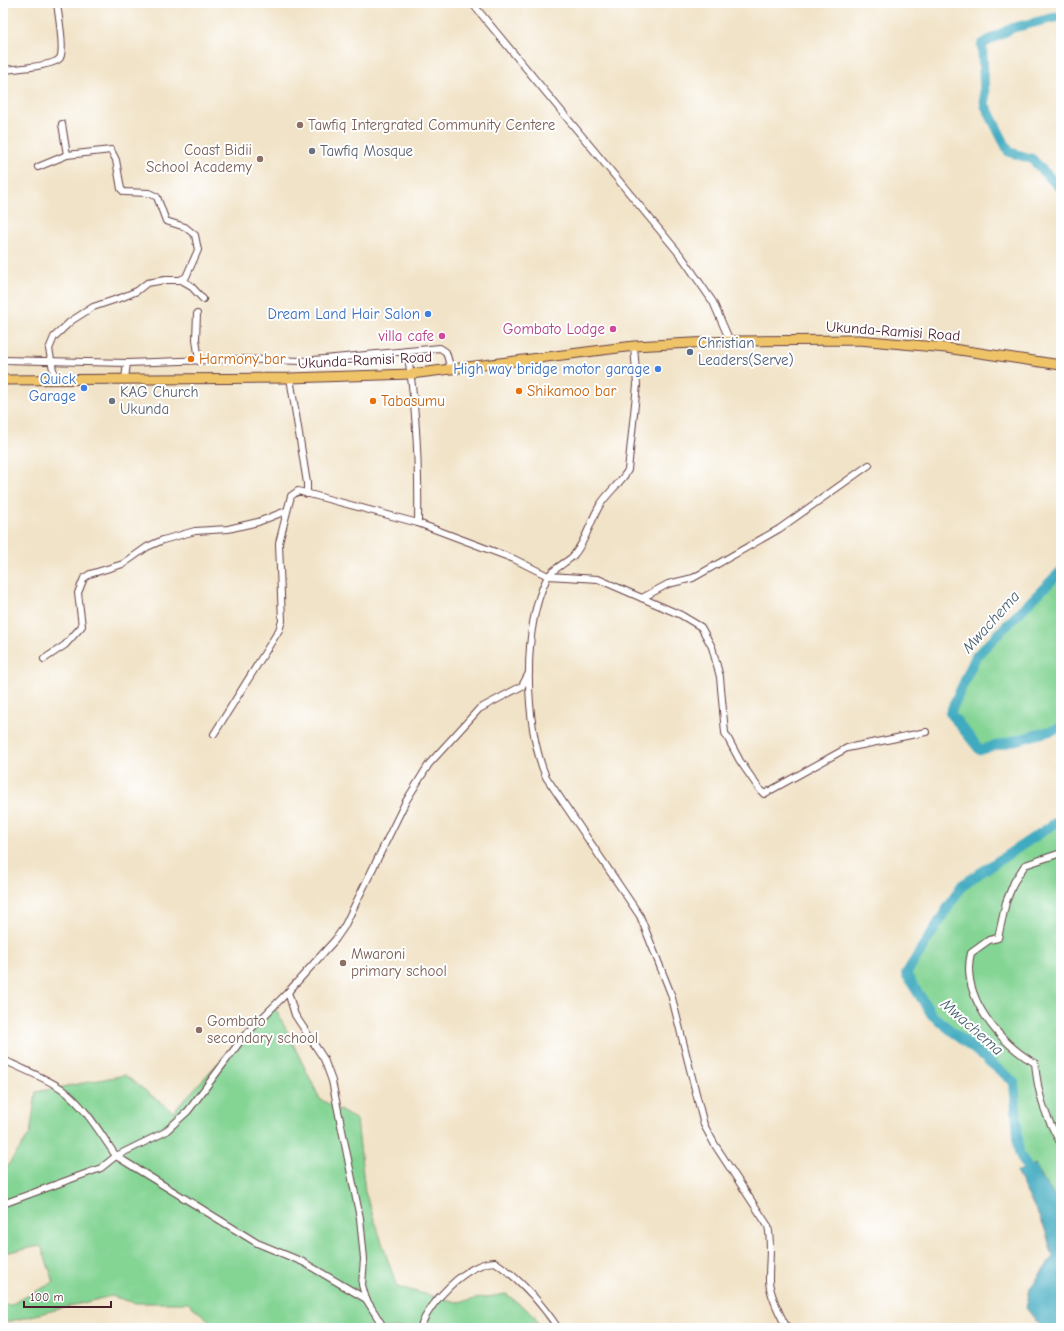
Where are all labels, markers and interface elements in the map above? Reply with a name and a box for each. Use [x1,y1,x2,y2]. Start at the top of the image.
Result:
place label: Tawfiq Intergrated Community Centere [308,116,556,134]
marker: Tawfiq Intergrated Community Centere [295,120,305,130]
place label: Coast Bidii School Academy [146,141,252,176]
place label: Tawfiq Mosque [320,142,414,160]
marker: Tawfiq Mosque [307,146,317,156]
marker: Coast Bidii School Academy [255,154,265,164]
place label: Dream Land Hair Salon [267,305,420,323]
marker: Dream Land Hair Salon [423,309,433,319]
street label: Ukunda-Ramisi Road [825,317,961,345]
place label: Gombato Lodge [503,320,605,338]
marker: Gombato Lodge [608,324,618,334]
place label: villa cafe [378,327,434,345]
marker: villa cafe [437,331,447,341]
place label: Christian Leaders(Serve) [698,334,794,369]
street label: Ukunda-Ramisi Road [297,347,433,373]
marker: Christian Leaders(Serve) [685,347,695,357]
place label: Harmony bar [199,350,286,368]
marker: Harmony bar [186,354,196,364]
place label: High way bridge motor garage [453,360,650,378]
marker: High way bridge motor garage [653,364,663,374]
place label: Quick Garage [29,370,77,405]
place label: Shikamoo bar [527,382,616,400]
marker: Quick Garage [79,383,89,393]
place label: KAG Church Ukunda [120,383,199,418]
marker: Shikamoo bar [514,386,524,396]
place label: Tabasumu [381,392,445,410]
marker: KAG Church Ukunda [107,396,117,406]
marker: Tabasumu [368,396,378,406]
water label: Mwachema [958,587,1023,657]
place label: Mwaroni primary school [351,945,447,980]
marker: Mwaroni primary school [338,958,348,968]
water label: Mwachema [936,994,1007,1059]
place label: Gombato secondary school [207,1012,318,1047]
marker: Gombato secondary school [194,1025,204,1035]
scale bar [24,1283,111,1309]
text: 100 m [30,1290,63,1304]

